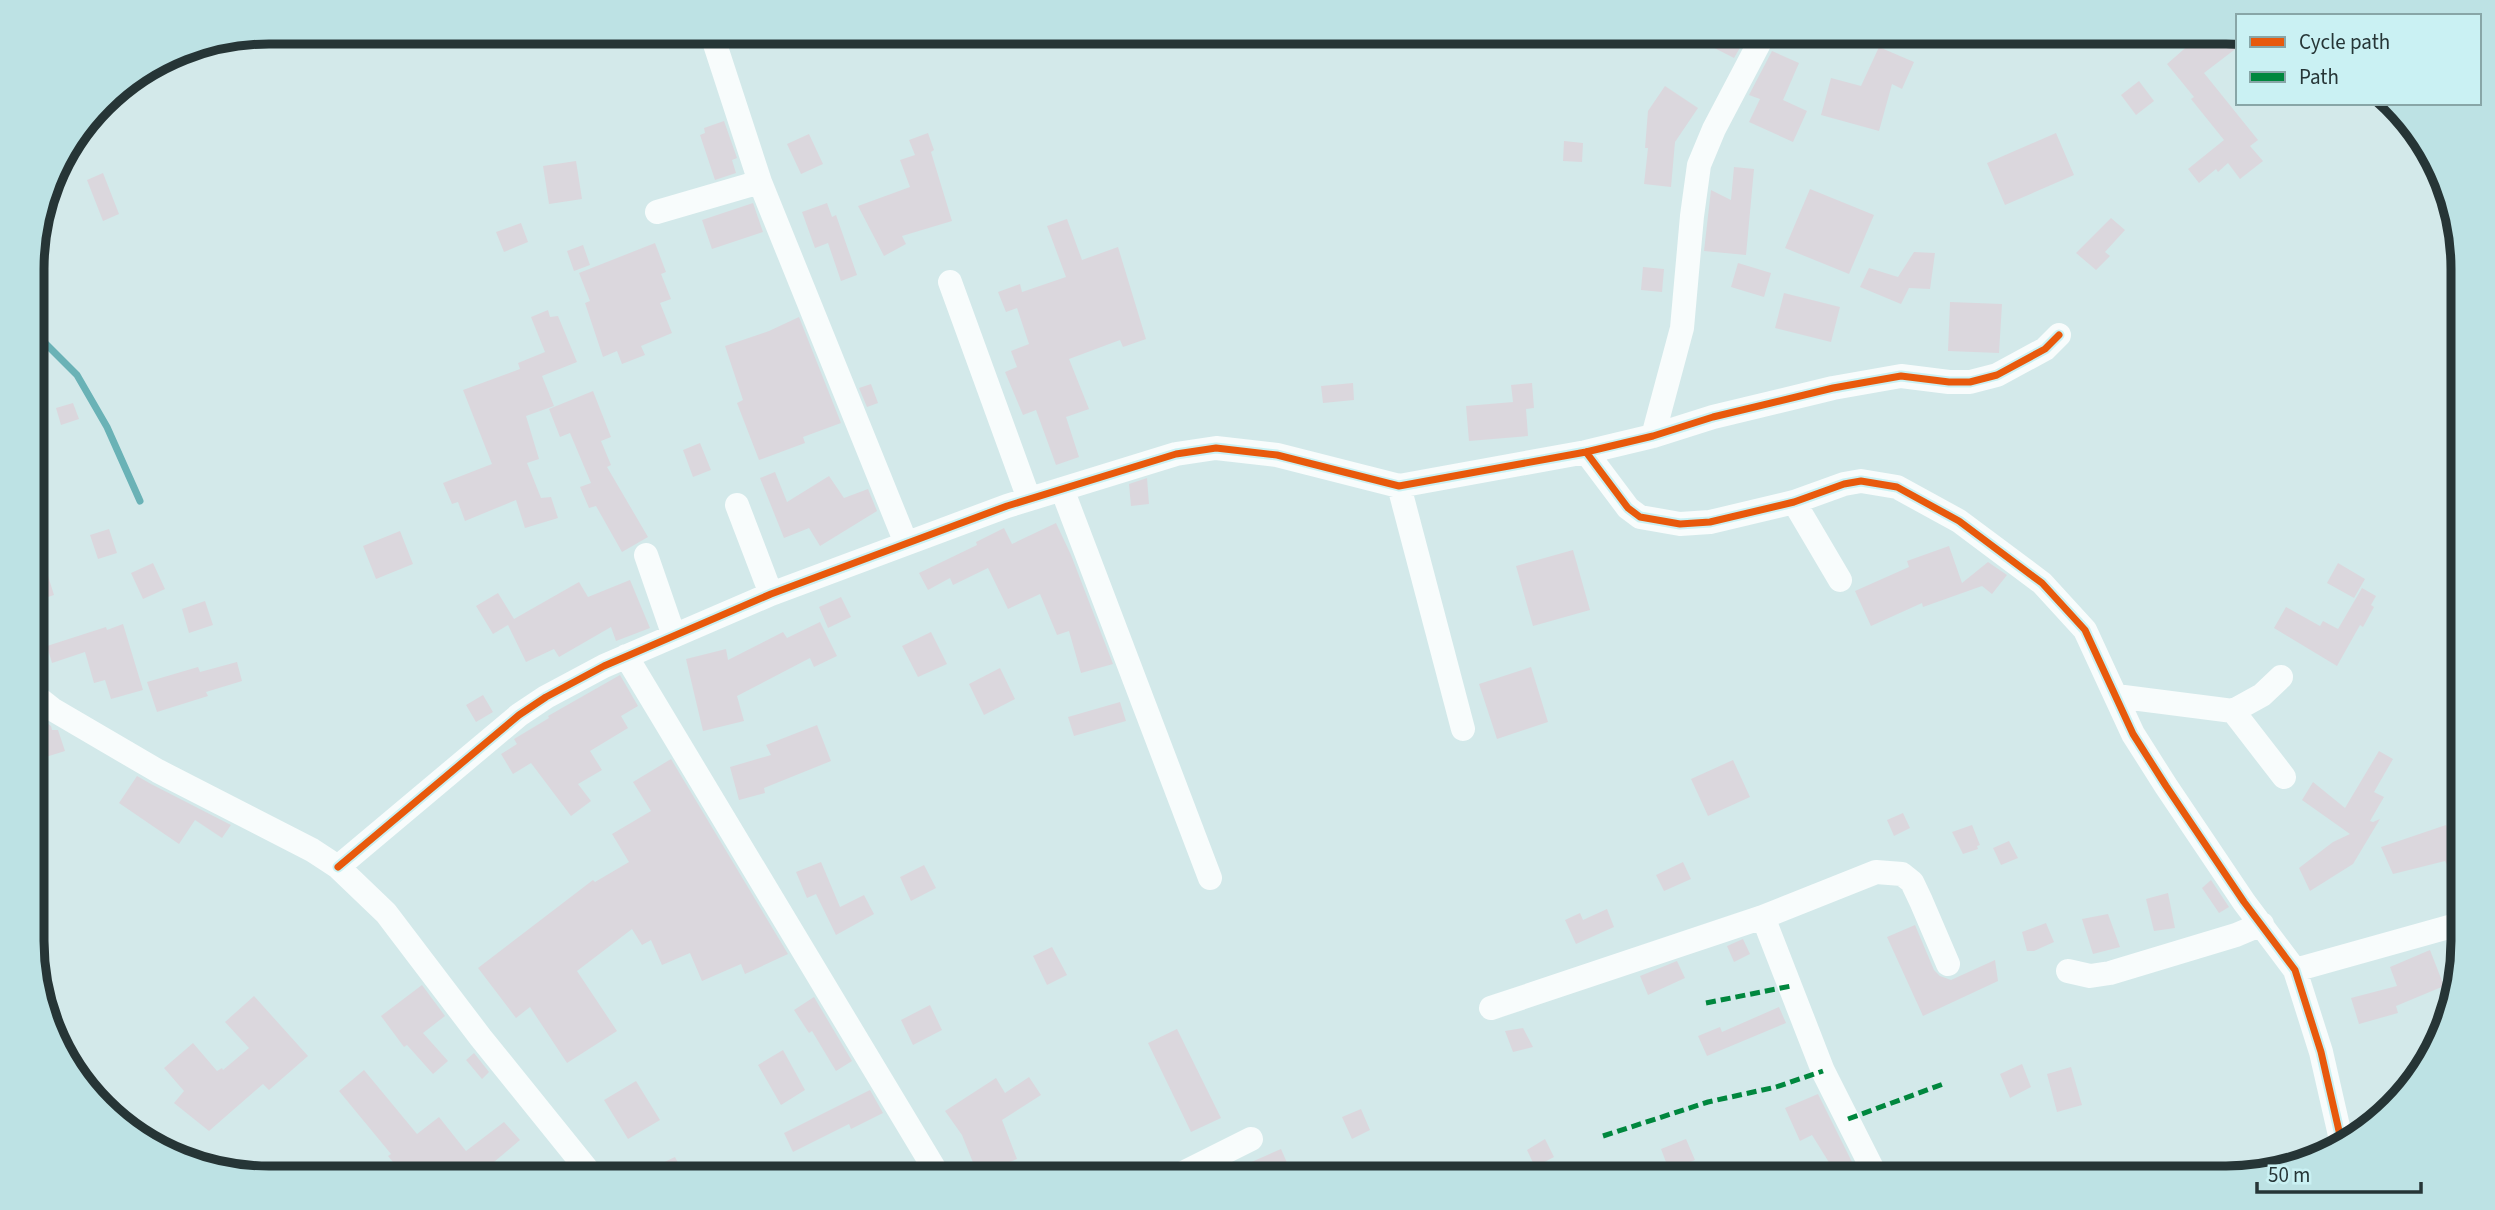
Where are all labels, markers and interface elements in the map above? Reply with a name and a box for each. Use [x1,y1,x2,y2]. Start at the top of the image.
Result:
legend [2236,14,2481,105]
text: Cycle path [2299,27,2390,57]
text: Path [2299,62,2339,92]
scale bar [2257,1150,2422,1194]
text: 50 m [2268,1160,2310,1190]

